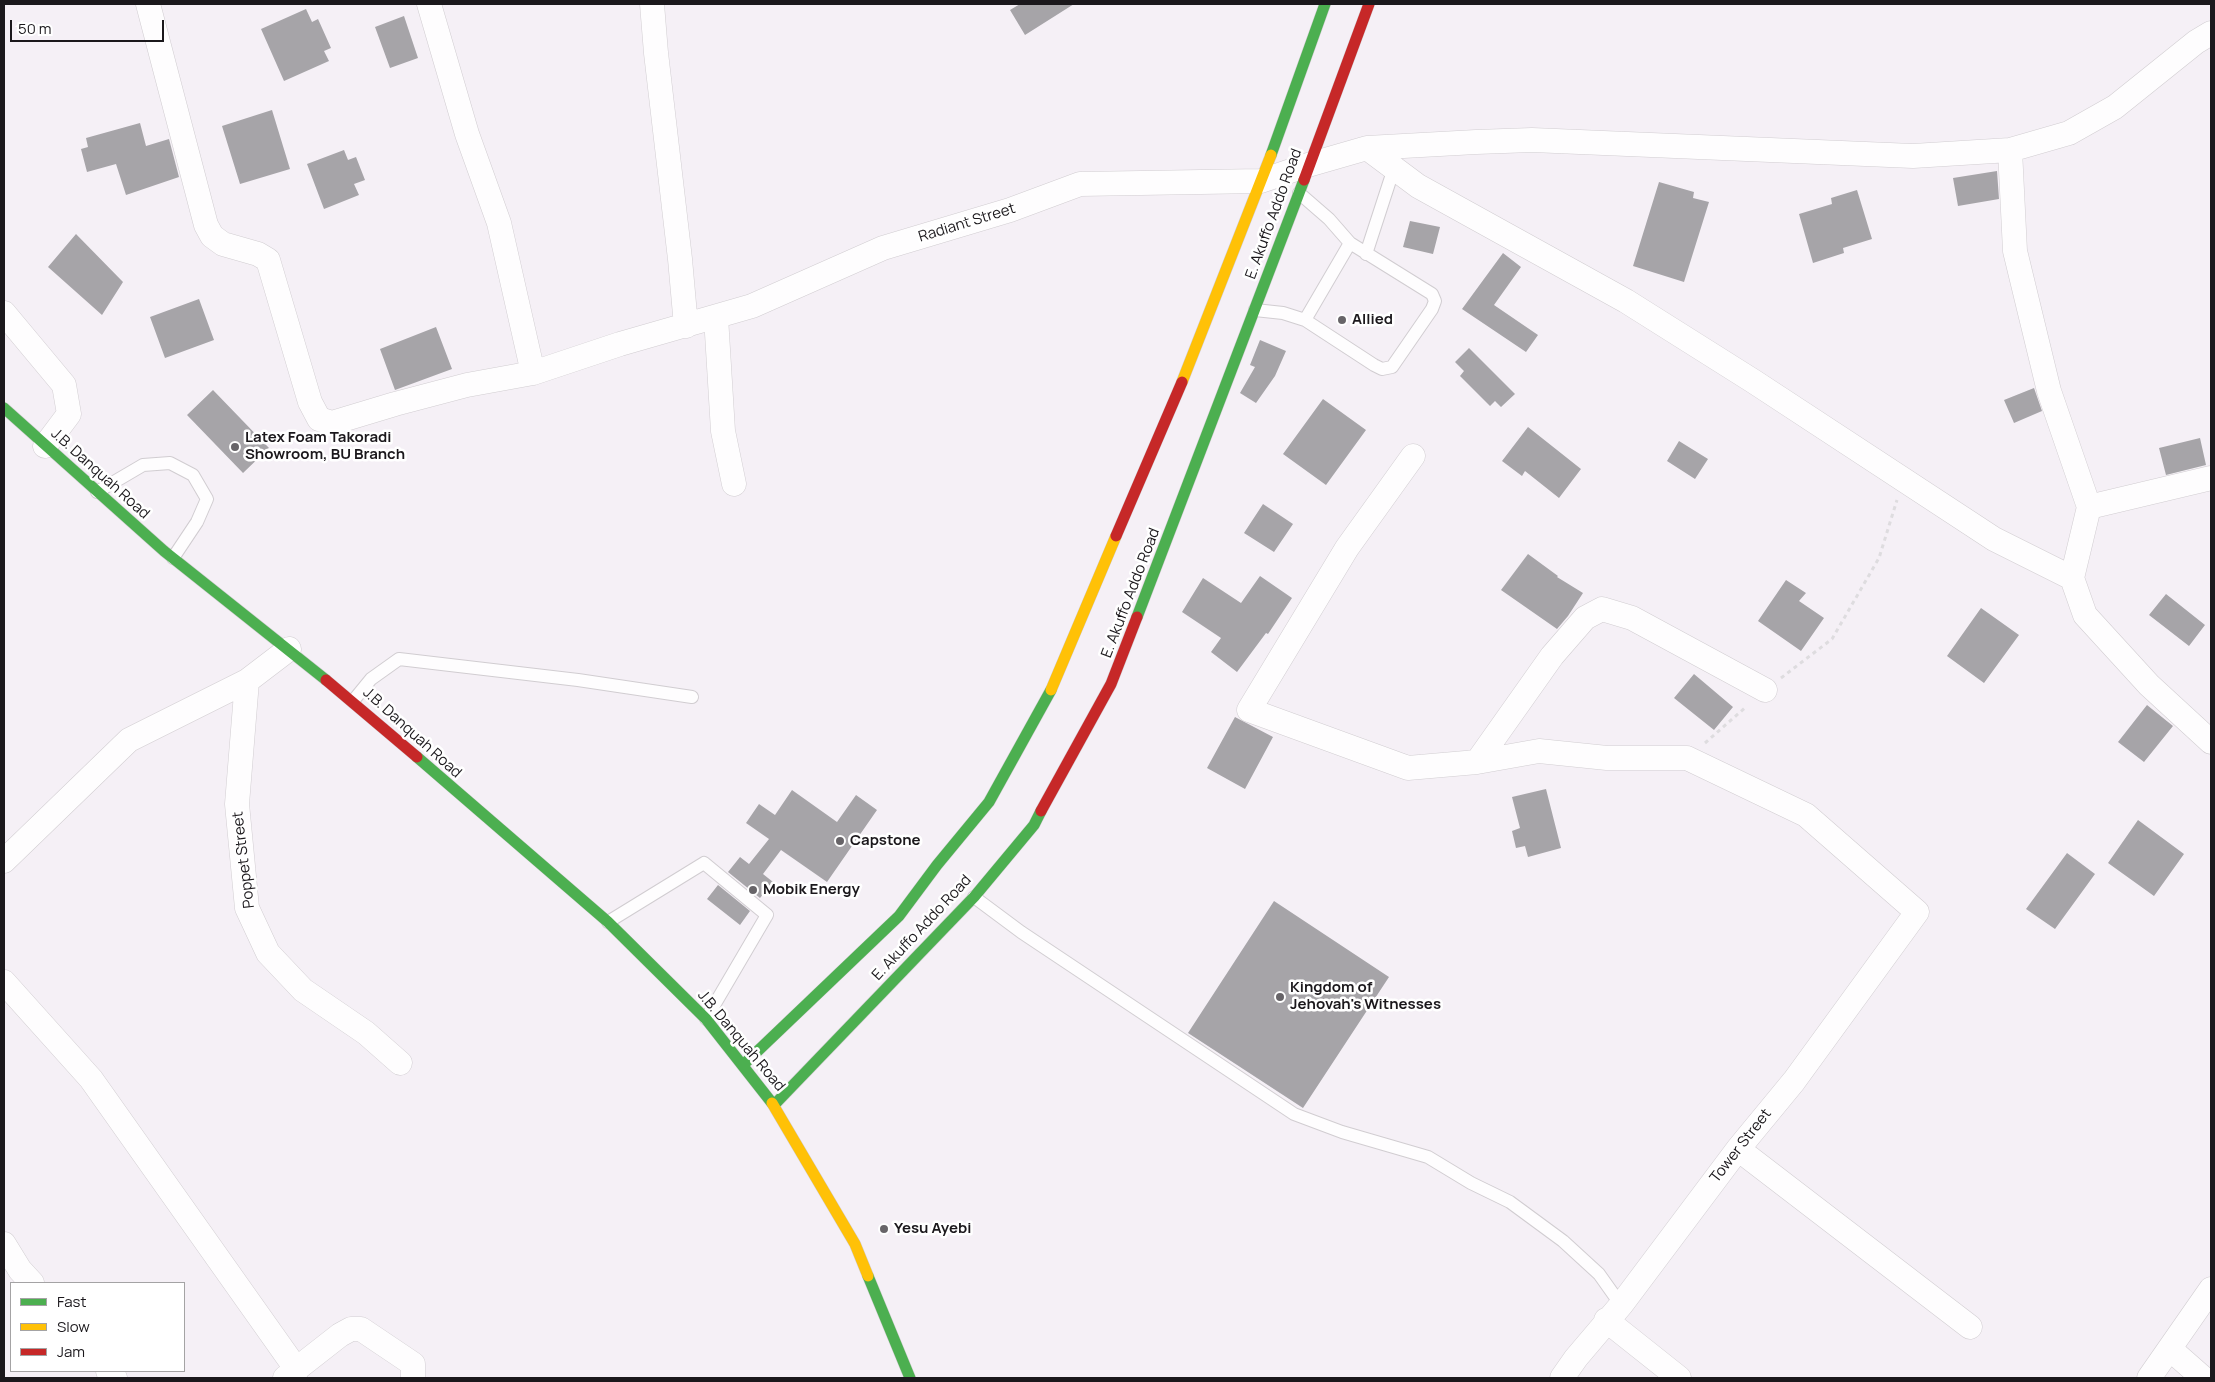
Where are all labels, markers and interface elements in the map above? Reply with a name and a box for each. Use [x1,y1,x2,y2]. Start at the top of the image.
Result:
scale bar [12,10,166,42]
text: 50 m [18,18,52,39]
street label: E. Akuffo Addo Road [1242,146,1306,282]
street label: Radiant Street [916,200,1018,246]
place label: Allied [1352,311,1393,329]
marker: Allied [1336,314,1348,326]
street label: J.B. Danquah Road [47,425,153,523]
place label: Latex Foam Takoradi Showroom, BU Branch [245,429,405,464]
marker: Latex Foam Takoradi Showroom, BU Branch [229,441,241,453]
street label: E. Akuffo Addo Road [1098,526,1164,660]
street label: J.B. Danquah Road [359,684,465,782]
street label: Poppet Street [229,811,259,909]
place label: Capstone [850,832,921,850]
marker: Capstone [834,835,846,847]
street label: E. Akuffo Addo Road [869,872,975,984]
place label: Mobik Energy [763,881,860,899]
marker: Mobik Energy [747,884,759,896]
place label: Kingdom of Jehovah's Witnesses [1290,979,1441,1014]
street label: J.B. Danquah Road [693,987,789,1095]
marker: Kingdom of Jehovah's Witnesses [1274,991,1286,1003]
street label: Tower Street [1707,1105,1775,1187]
place label: Yesu Ayebi [894,1220,971,1238]
marker: Yesu Ayebi [878,1223,890,1235]
legend [10,1282,185,1372]
text: Fast [57,1291,86,1312]
text: Slow [57,1316,90,1337]
text: Jam [57,1341,85,1362]

